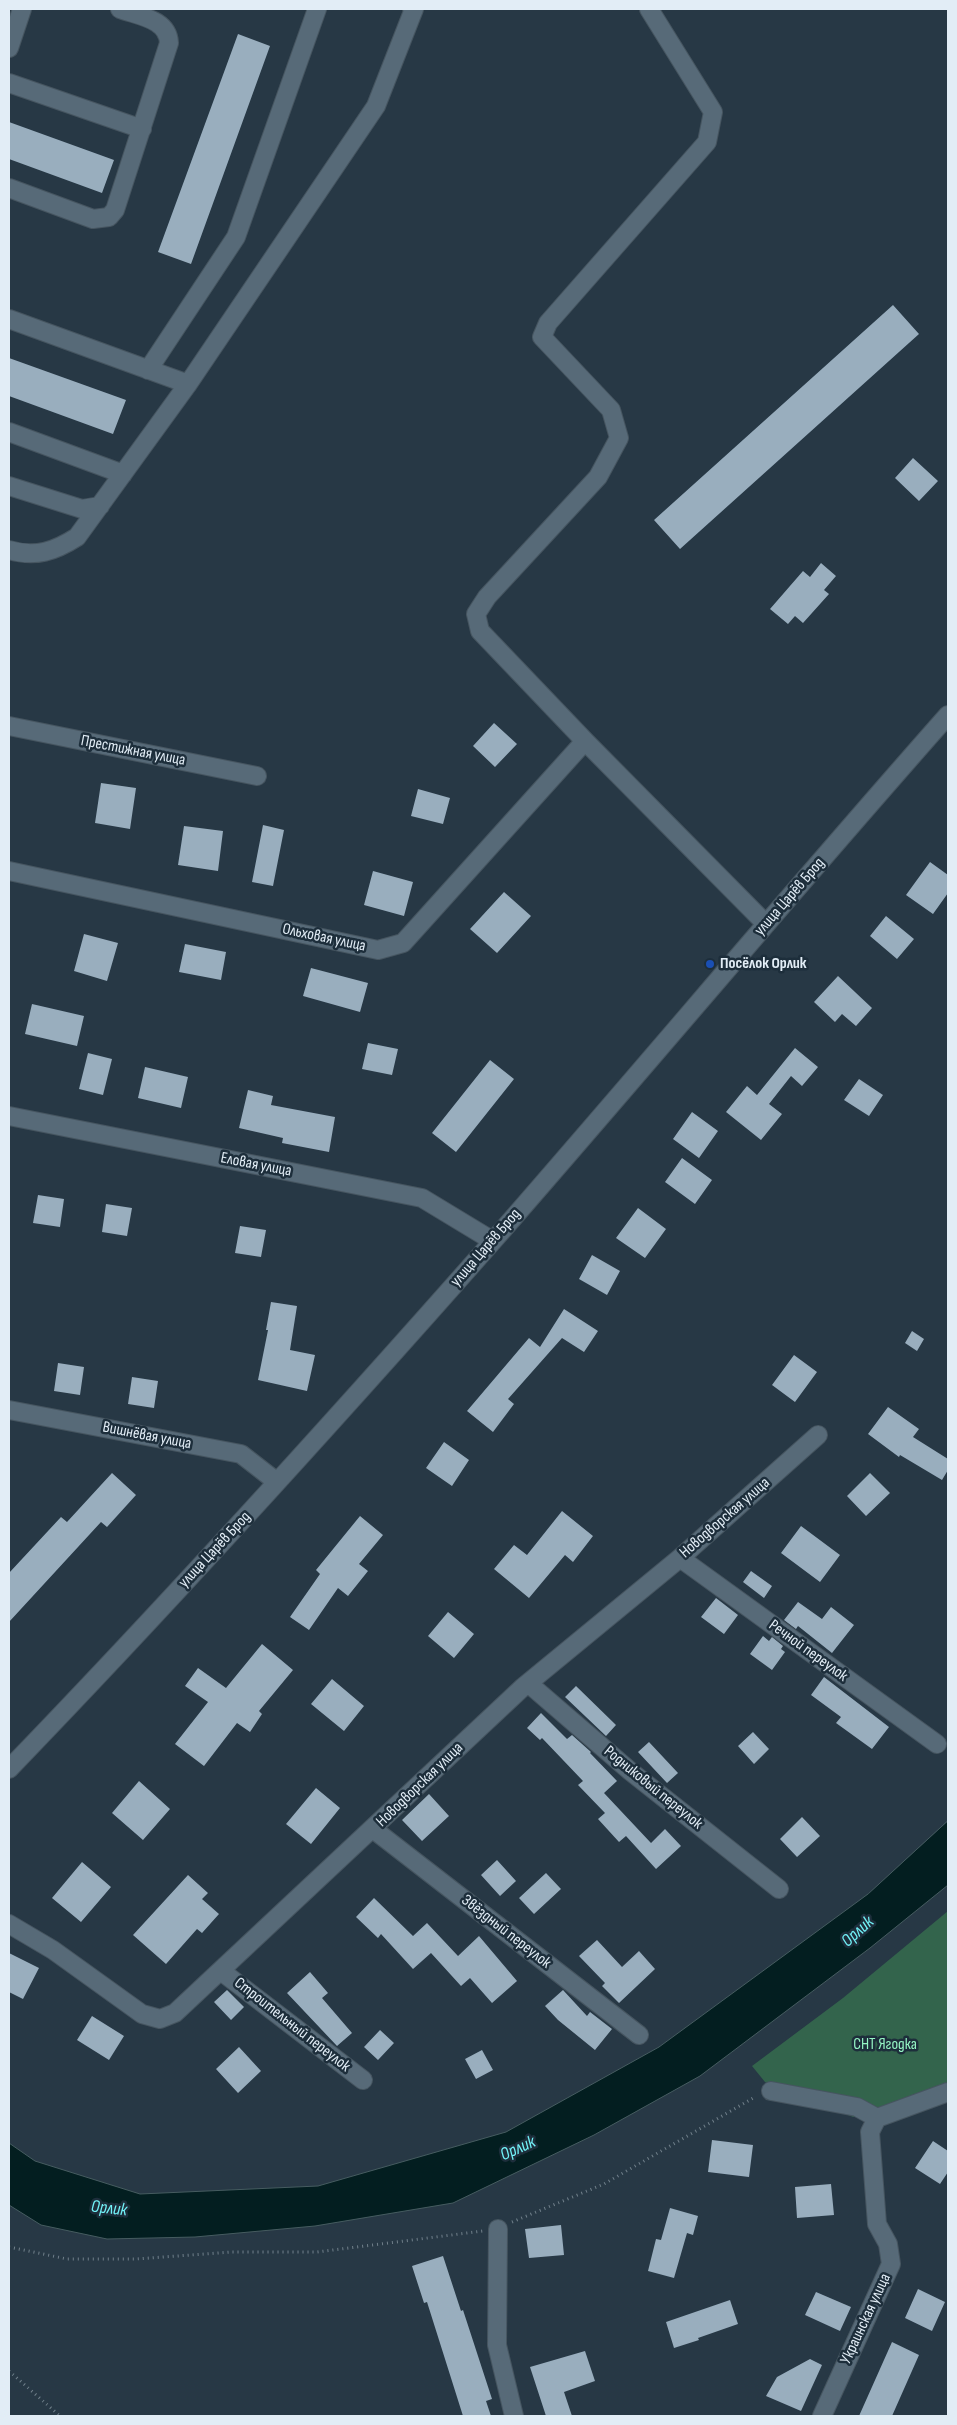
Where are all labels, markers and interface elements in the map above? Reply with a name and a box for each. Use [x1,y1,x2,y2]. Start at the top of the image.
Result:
street label: Престижная улица [79,731,187,771]
street label: улица Царёв Брод [751,854,829,940]
street label: Ольховая улица [281,920,367,956]
place label: Посёлок Орлик [720,954,807,974]
marker: Посёлок Орлик [704,958,716,970]
street label: Еловая улица [219,1149,293,1181]
street label: улица Царёв Брод [447,1205,525,1291]
street label: Вишнёвая улица [101,1418,193,1454]
street label: Новодворская улица [676,1474,774,1562]
street label: улица Царёв Брод [175,1508,255,1592]
street label: Речной переулок [765,1616,851,1686]
street label: Новодворская улица [373,1739,467,1831]
street label: Родниковый переулок [600,1742,706,1834]
street label: Звёздный переулок [457,1891,555,1973]
water label: Орлик [837,1912,879,1952]
street label: Строительный переулок [230,1974,354,2076]
park label: СНТ Ягодка [853,2035,917,2055]
water label: Орлик [497,2132,539,2166]
water label: Орлик [90,2196,128,2222]
street label: Украинская улица [837,2271,895,2367]

